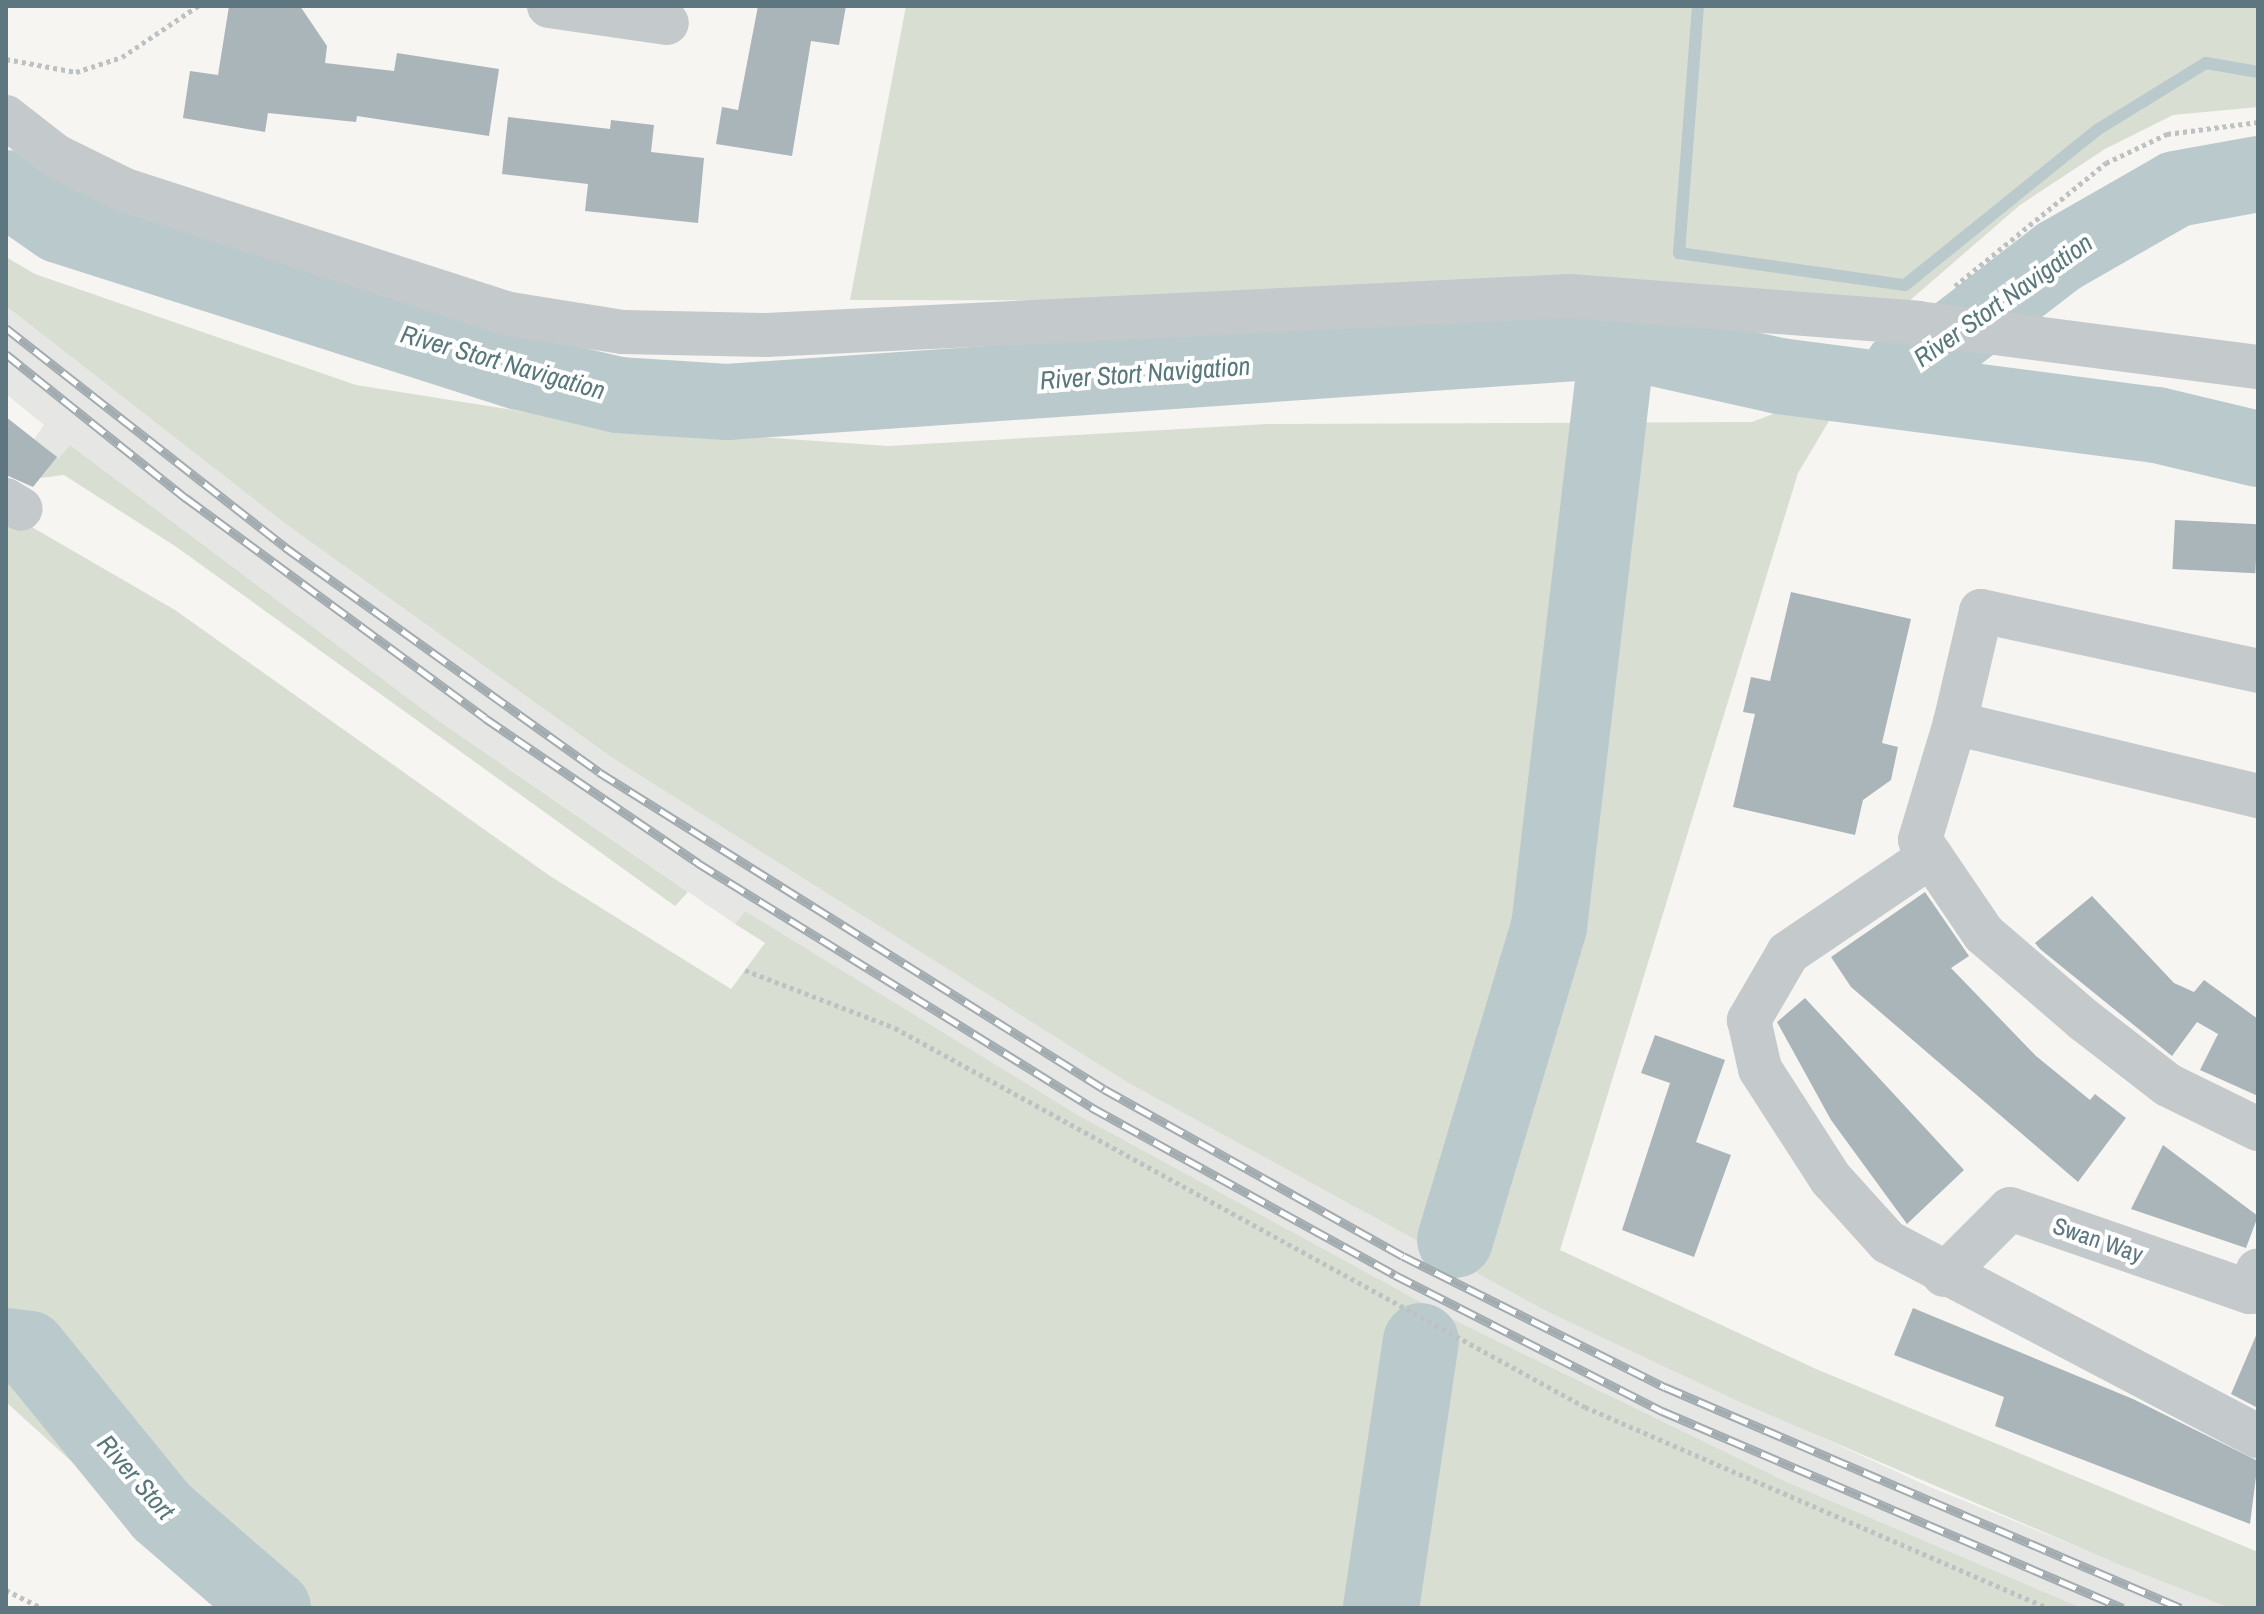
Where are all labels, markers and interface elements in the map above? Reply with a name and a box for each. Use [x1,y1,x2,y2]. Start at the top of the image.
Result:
water label: River Stort Navigation [1908,227,2098,373]
water label: River Stort Navigation [397,318,609,406]
water label: River Stort Navigation [1039,350,1251,396]
street label: Swan Way [2049,1211,2147,1269]
water label: River Stort [91,1428,181,1526]

